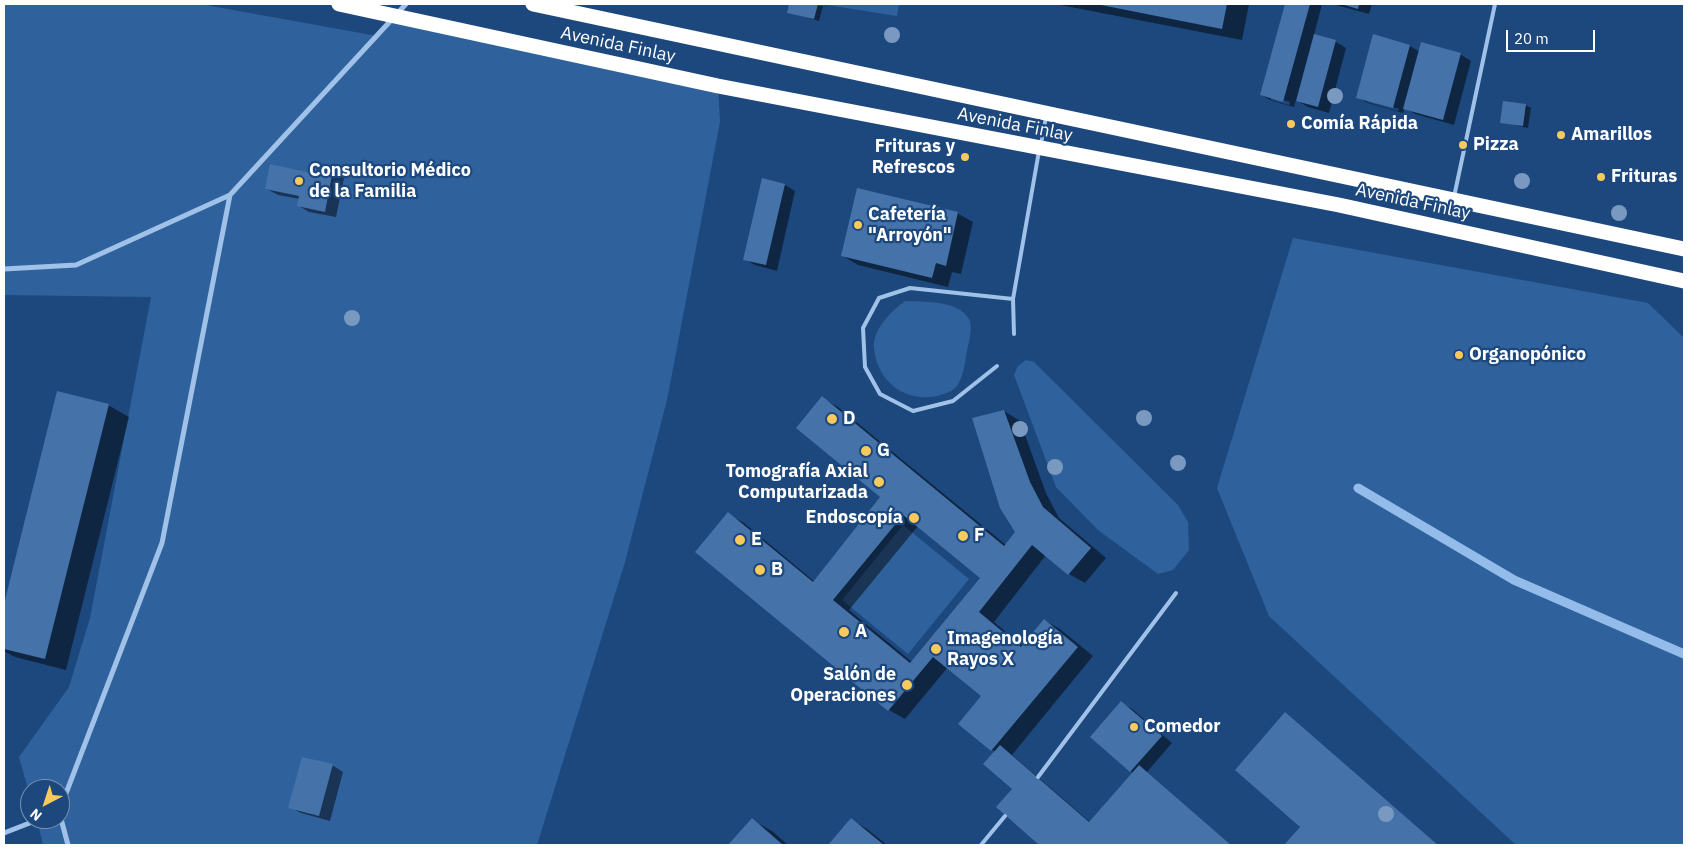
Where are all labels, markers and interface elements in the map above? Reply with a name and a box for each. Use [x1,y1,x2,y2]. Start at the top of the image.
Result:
scale bar [1508,20,1597,52]
street label: Avenida Finlay [559,22,677,68]
text: 20 m [1514,29,1549,48]
street label: Avenida Finlay [956,103,1074,147]
place label: Comía Rápida [1301,113,1418,135]
marker: Comía Rápida [1285,118,1297,130]
place label: Amarillos [1571,124,1652,146]
marker: Amarillos [1555,129,1567,141]
place label: Pizza [1473,134,1519,156]
place label: Frituras y Refrescos [872,136,955,178]
marker: Pizza [1457,139,1469,151]
marker: Frituras y Refrescos [959,151,971,163]
place label: Consultorio Médico de la Familia [309,160,471,202]
place label: Frituras [1611,166,1677,188]
marker: Frituras [1595,171,1607,183]
marker: Consultorio Médico de la Familia [293,175,305,187]
street label: Avenida Finlay [1354,179,1472,225]
place label: Cafetería "Arroyón" [868,204,952,246]
marker: Cafetería "Arroyón" [852,219,864,231]
place label: Organopónico [1469,344,1586,366]
marker: Organopónico [1453,349,1465,361]
place label: D [843,408,856,430]
marker: D [825,412,839,426]
place label: G [877,440,890,462]
marker: G [859,444,873,458]
place label: Tomografía Axial Computarizada [725,461,868,504]
marker: Tomografía Axial Computarizada [872,475,886,489]
place label: Endoscopía [805,507,903,529]
marker: Endoscopía [907,511,921,525]
place label: F [974,525,985,547]
place label: E [751,529,762,551]
marker: F [956,529,970,543]
marker: E [733,533,747,547]
place label: B [771,559,783,581]
marker: B [753,563,767,577]
place label: A [855,621,867,643]
marker: A [837,625,851,639]
place label: Imagenología Rayos X [947,628,1063,670]
marker: Imagenología Rayos X [929,642,943,656]
place label: Salón de Operaciones [790,664,896,706]
marker: Salón de Operaciones [900,678,914,692]
place label: Comedor [1144,716,1220,738]
marker: Comedor [1128,721,1140,733]
north arrow [20,779,70,829]
text: N [26,805,46,825]

